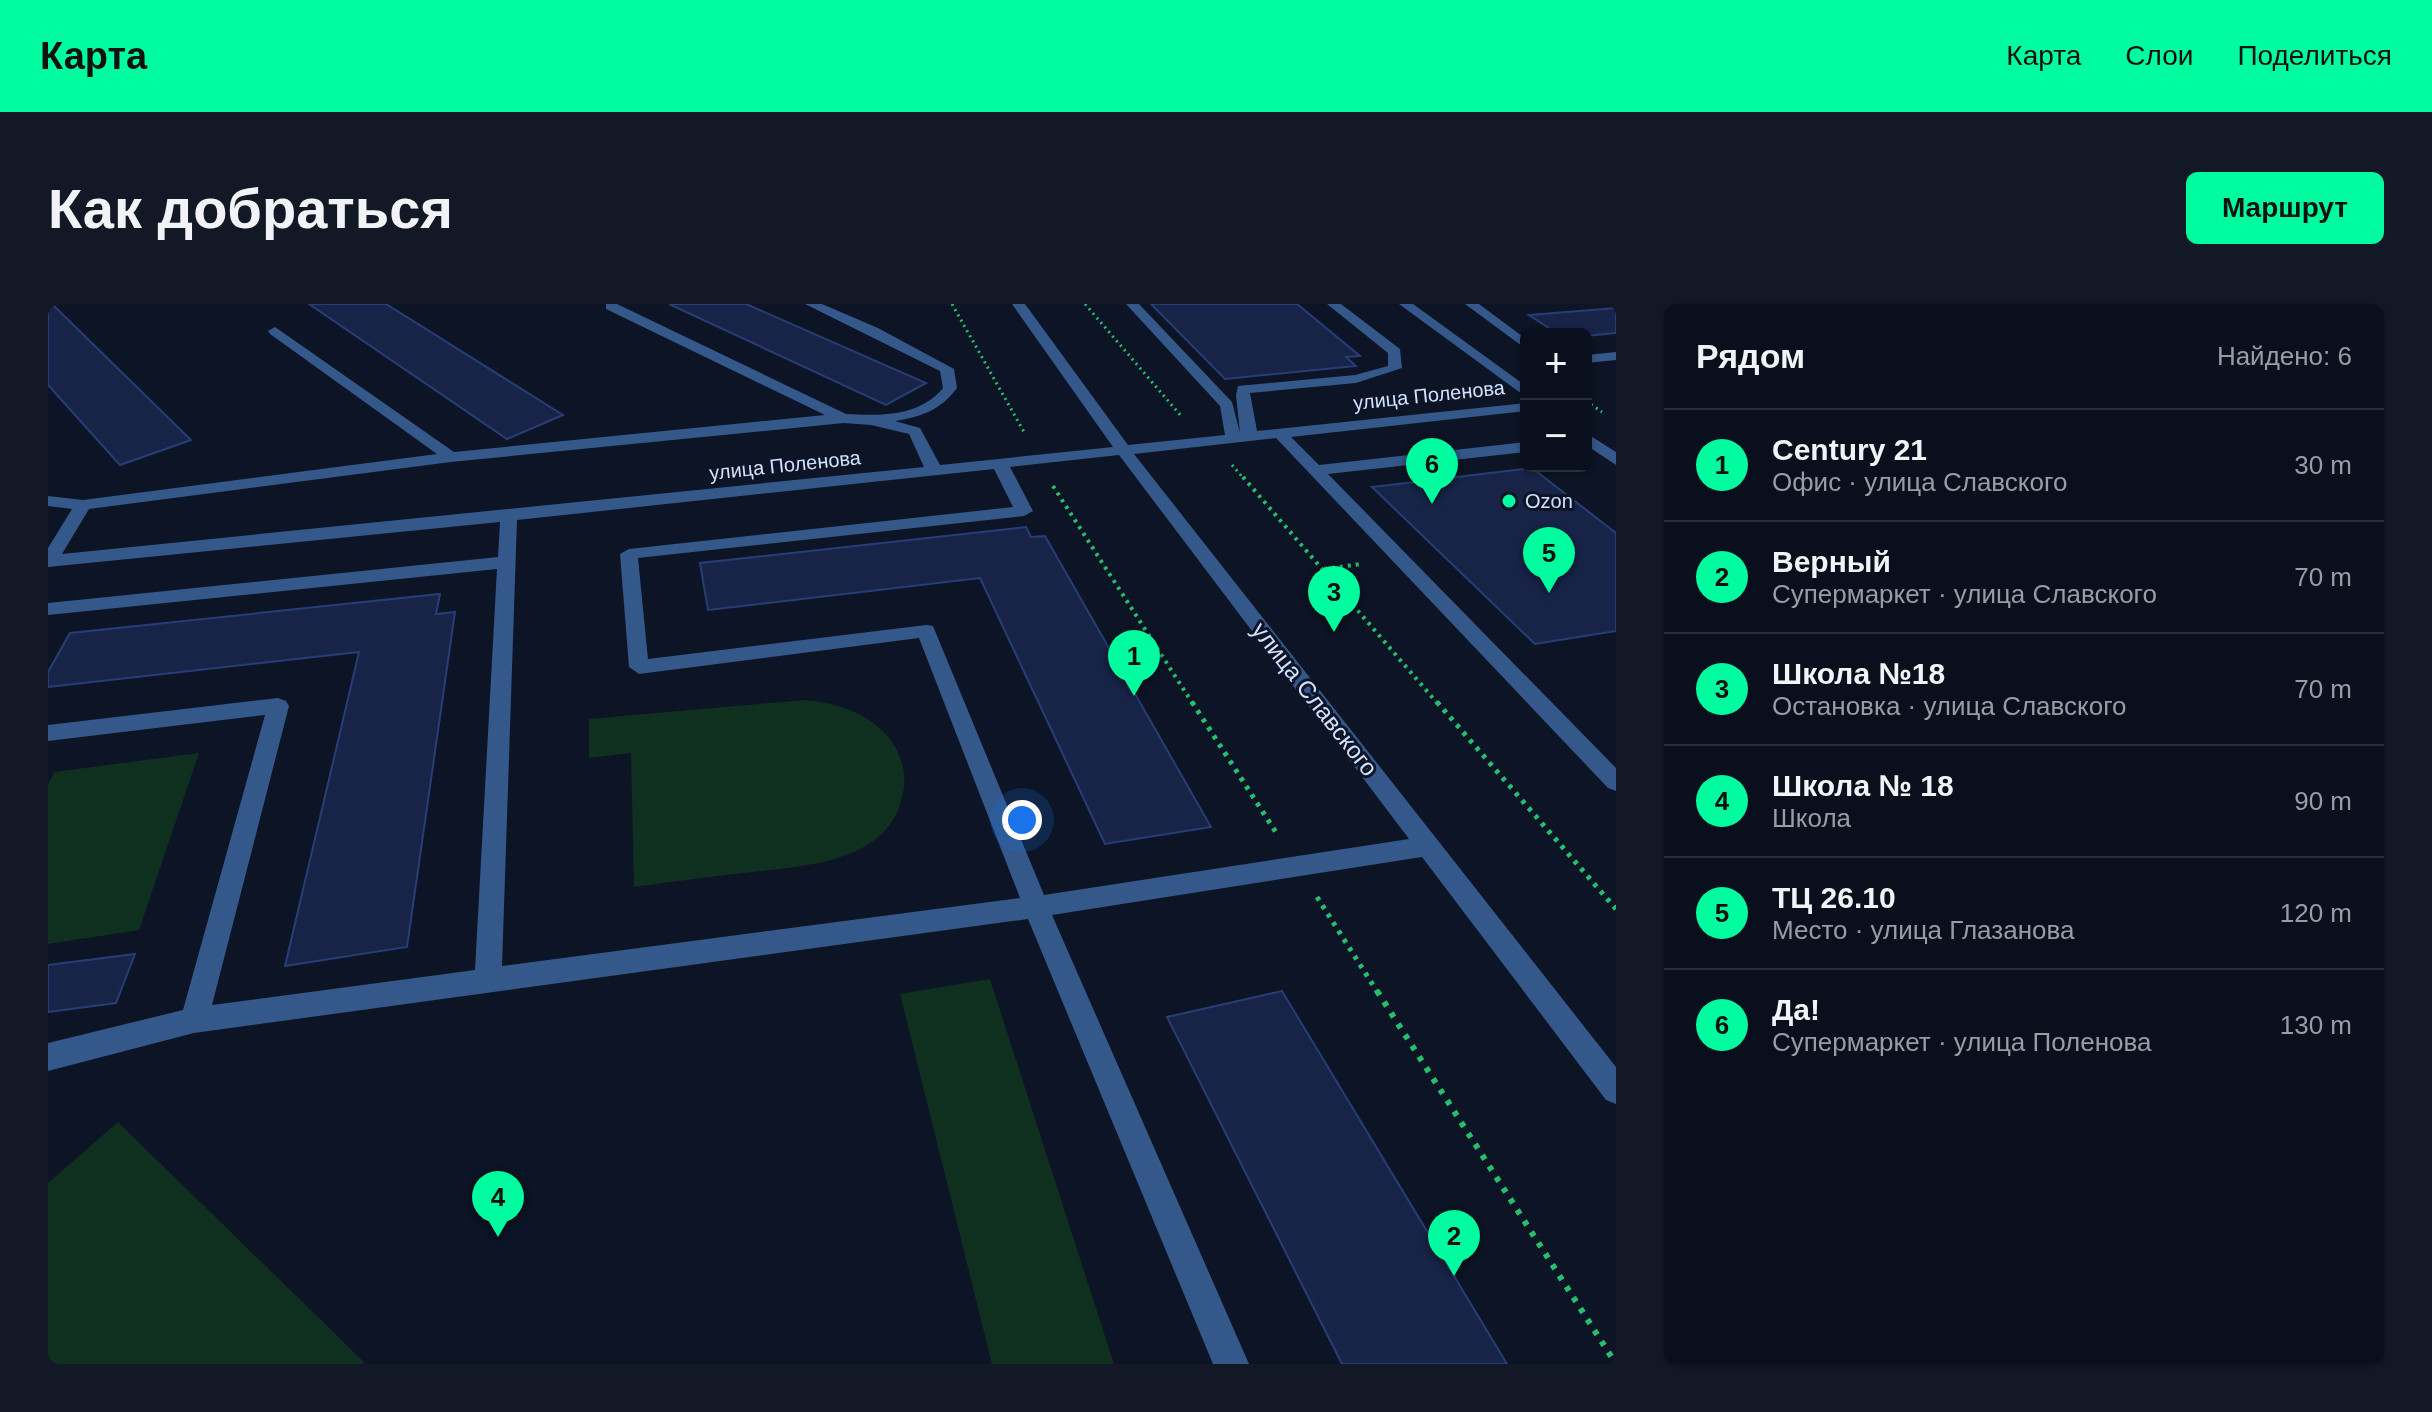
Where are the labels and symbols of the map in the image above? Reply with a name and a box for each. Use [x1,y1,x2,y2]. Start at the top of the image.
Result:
street label: улица Поленова [1352,376,1507,414]
pin: 6 [1406,438,1458,504]
street label: улица Поленова [708,446,863,484]
place label: Ozon [1525,490,1573,512]
marker: Ozon [1500,492,1518,510]
pin: 5 [1523,527,1575,593]
pin: 3 [1308,566,1360,632]
street label: улица Славского [1247,617,1383,781]
pin: 1 [1108,630,1160,696]
your location [1002,800,1042,840]
pin: 4 [472,1171,524,1237]
pin: 2 [1428,1210,1480,1276]

